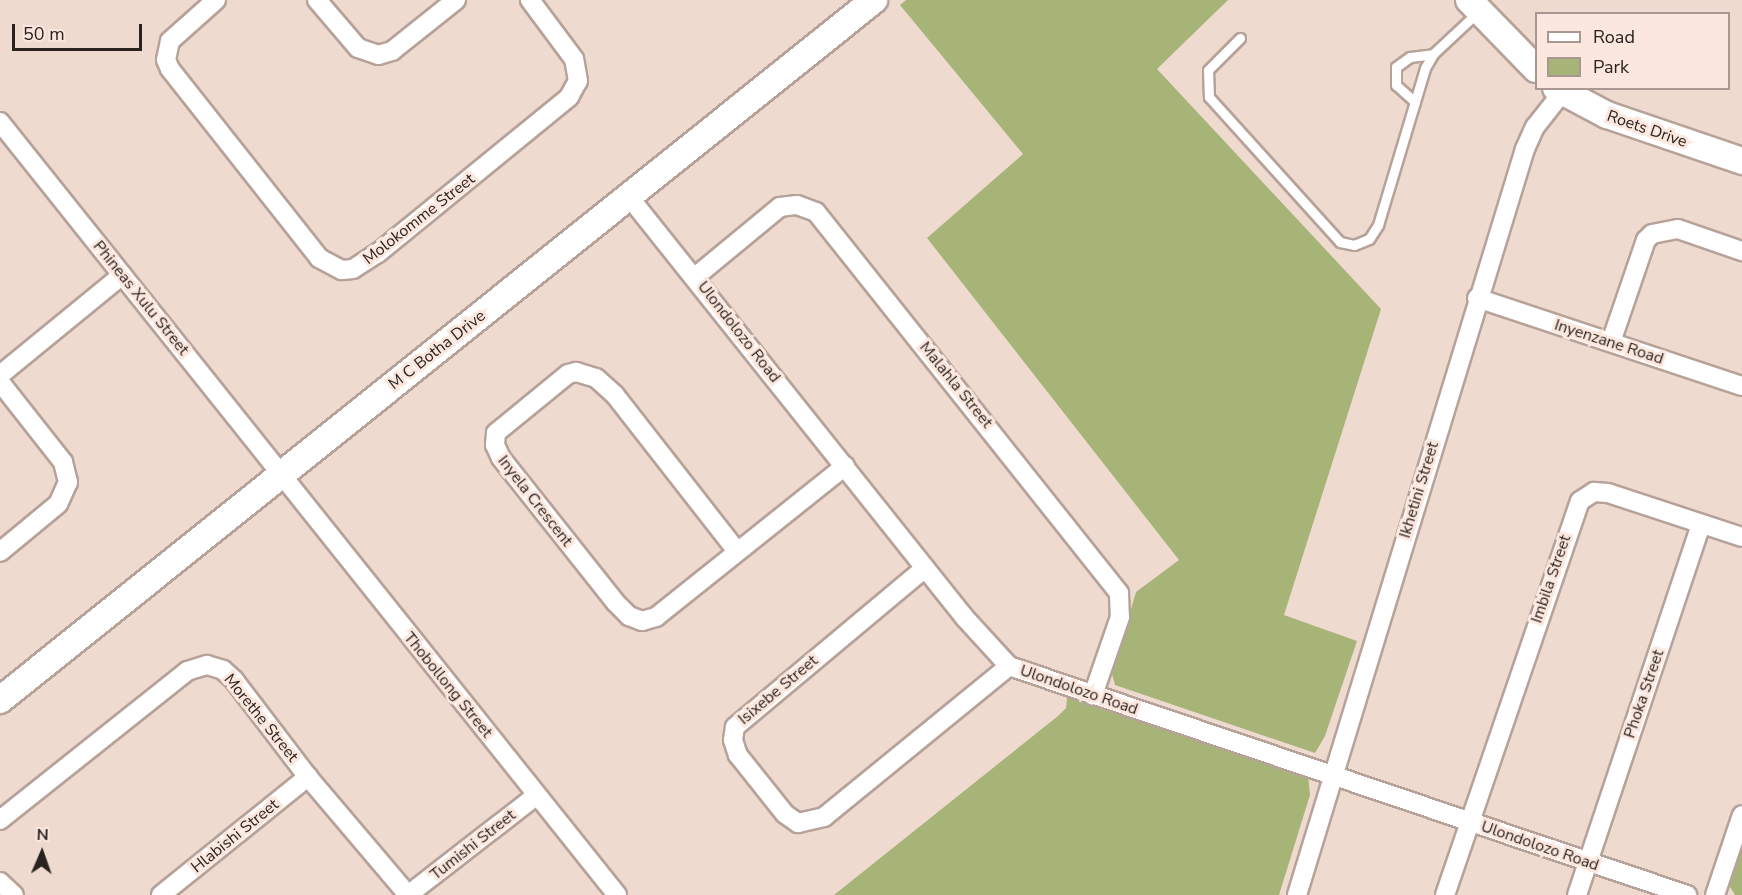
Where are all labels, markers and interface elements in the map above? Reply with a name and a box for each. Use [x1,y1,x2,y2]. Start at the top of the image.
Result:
scale bar [15,12,146,50]
legend [1535,12,1730,90]
text: 50 m [23,22,65,46]
text: Road [1593,25,1635,49]
text: Park [1593,55,1629,79]
street label: Roets Drive [1605,106,1689,152]
street label: Molokomme Street [359,169,479,269]
street label: Phineas Xulu Street [89,237,193,359]
street label: Ulondolozo Road [693,277,785,387]
street label: M C Botha Drive [385,306,489,394]
street label: Inyenzane Road [1552,315,1666,369]
street label: Malahla Street [915,338,997,432]
street label: Ikhetini Street [1395,440,1443,540]
street label: Inyela Crescent [494,452,576,550]
street label: Imbila Street [1527,532,1575,626]
street label: Thobollong Street [400,628,496,742]
street label: Phoka Street [1620,647,1668,741]
street label: Isixebe Street [734,651,822,729]
street label: Ulondolozo Road [1018,661,1140,719]
street label: Morethe Street [220,670,302,766]
street label: Hlabishi Street [188,795,282,877]
street label: Tumishi Street [426,806,520,884]
street label: Ulondolozo Road [1479,817,1601,875]
north arrow [12,823,72,883]
text: N [36,824,49,846]

